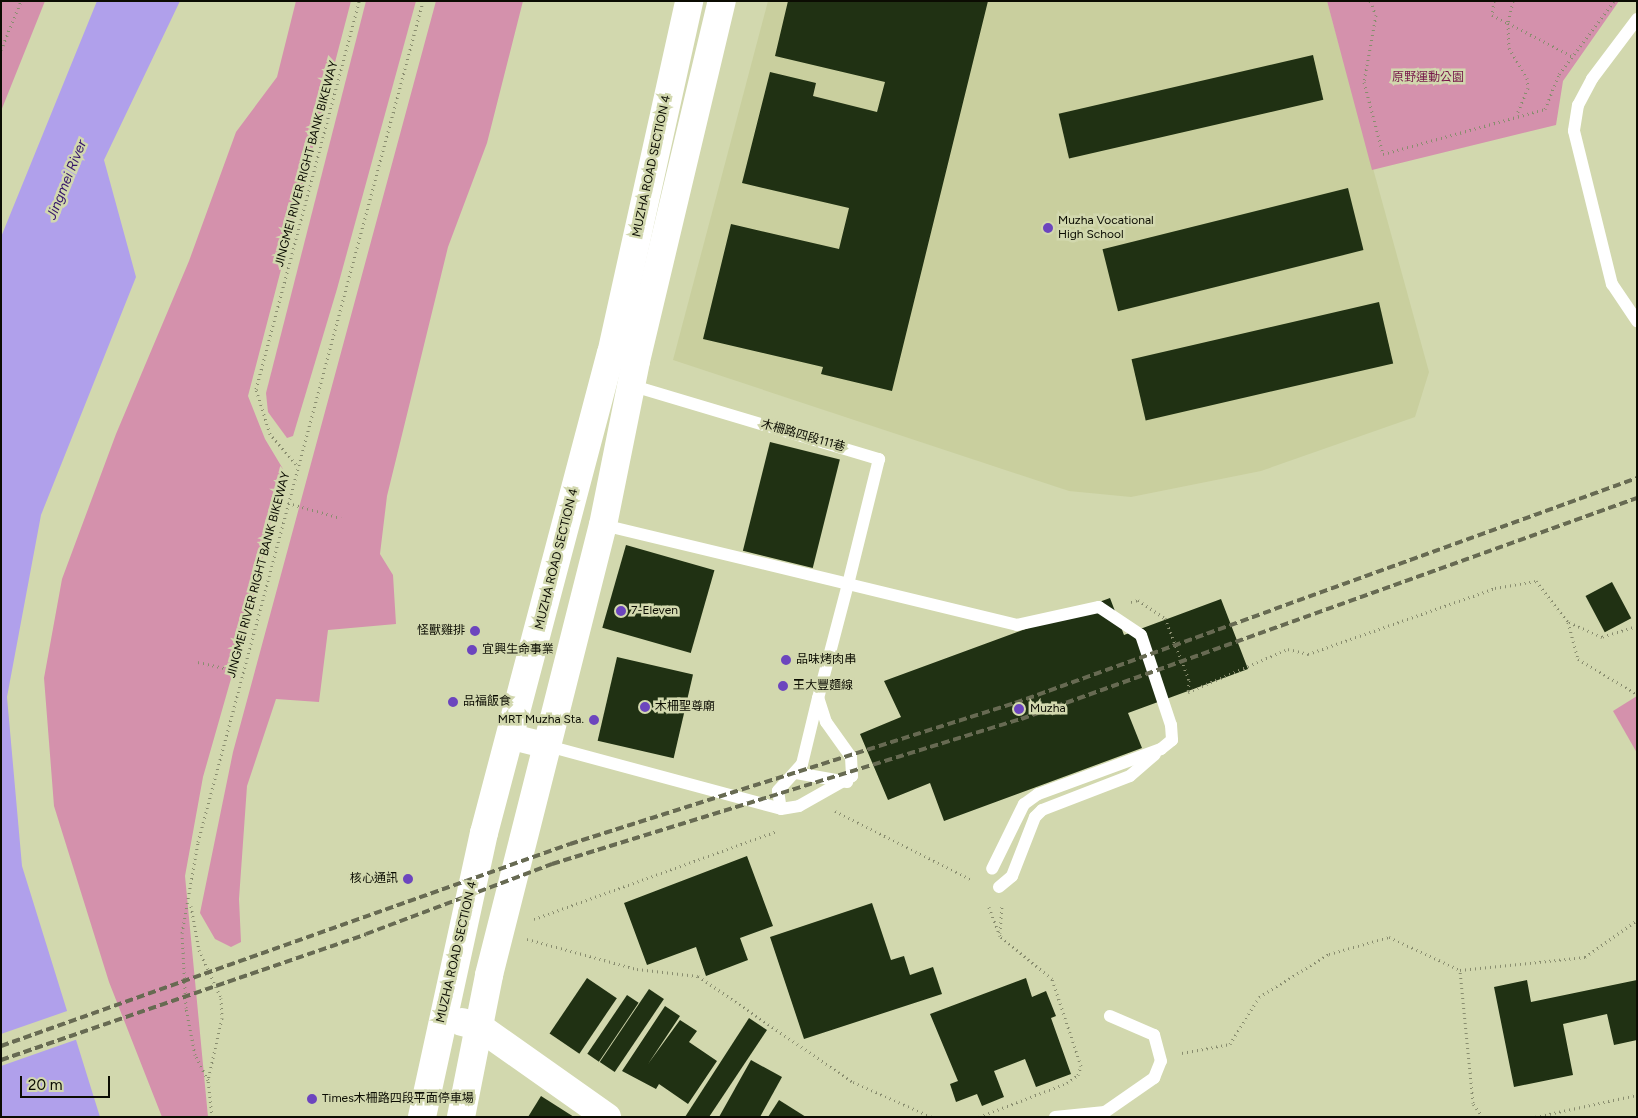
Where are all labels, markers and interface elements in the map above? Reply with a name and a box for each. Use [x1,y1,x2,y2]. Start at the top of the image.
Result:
street label: JINGMEI RIVER RIGHT BANK BIKEWAY [272,59,342,269]
park label: 原野運動公園 [1392,71,1464,85]
street label: MUZHA ROAD SECTION 4 [630,94,674,238]
water label: Jingmei River [43,138,91,222]
place label: Muzha Vocational High School [1058,214,1154,242]
marker: Muzha Vocational High School [1042,222,1054,234]
street label: 木柵路四段111巷 [759,417,847,455]
street label: JINGMEI RIVER RIGHT BANK BIKEWAY [224,470,294,680]
street label: MUZHA ROAD SECTION 4 [533,487,581,631]
place label: 7-Eleven [631,604,678,618]
marker: 7-Eleven [615,605,627,617]
place label: 怪獸雞排 [417,624,465,638]
marker: 怪獸雞排 [469,625,481,637]
place label: 宜興生命事業 [482,643,554,657]
marker: 宜興生命事業 [466,644,478,656]
place label: 品味烤肉串 [796,653,856,667]
marker: 品味烤肉串 [780,654,792,666]
place label: 王大豐麵線 [793,679,853,693]
marker: 王大豐麵線 [777,680,789,692]
place label: 品福飯食 [463,695,511,709]
marker: 品福飯食 [447,696,459,708]
place label: 木柵聖尊廟 [655,700,715,714]
marker: 木柵聖尊廟 [639,701,651,713]
marker: Muzha [1012,702,1026,716]
place label: Muzha [1030,702,1066,716]
place label: MRT Muzha Sta. [498,713,584,727]
marker: MRT Muzha Sta. [588,714,600,726]
place label: 核心通訊 [350,872,398,886]
marker: 核心通訊 [402,873,414,885]
street label: MUZHA ROAD SECTION 4 [434,880,480,1024]
scale bar [22,1066,112,1098]
text: 20 m [28,1076,62,1094]
place label: Times木柵路四段平面停車場 [322,1092,474,1106]
marker: Times木柵路四段平面停車場 [306,1093,318,1105]

